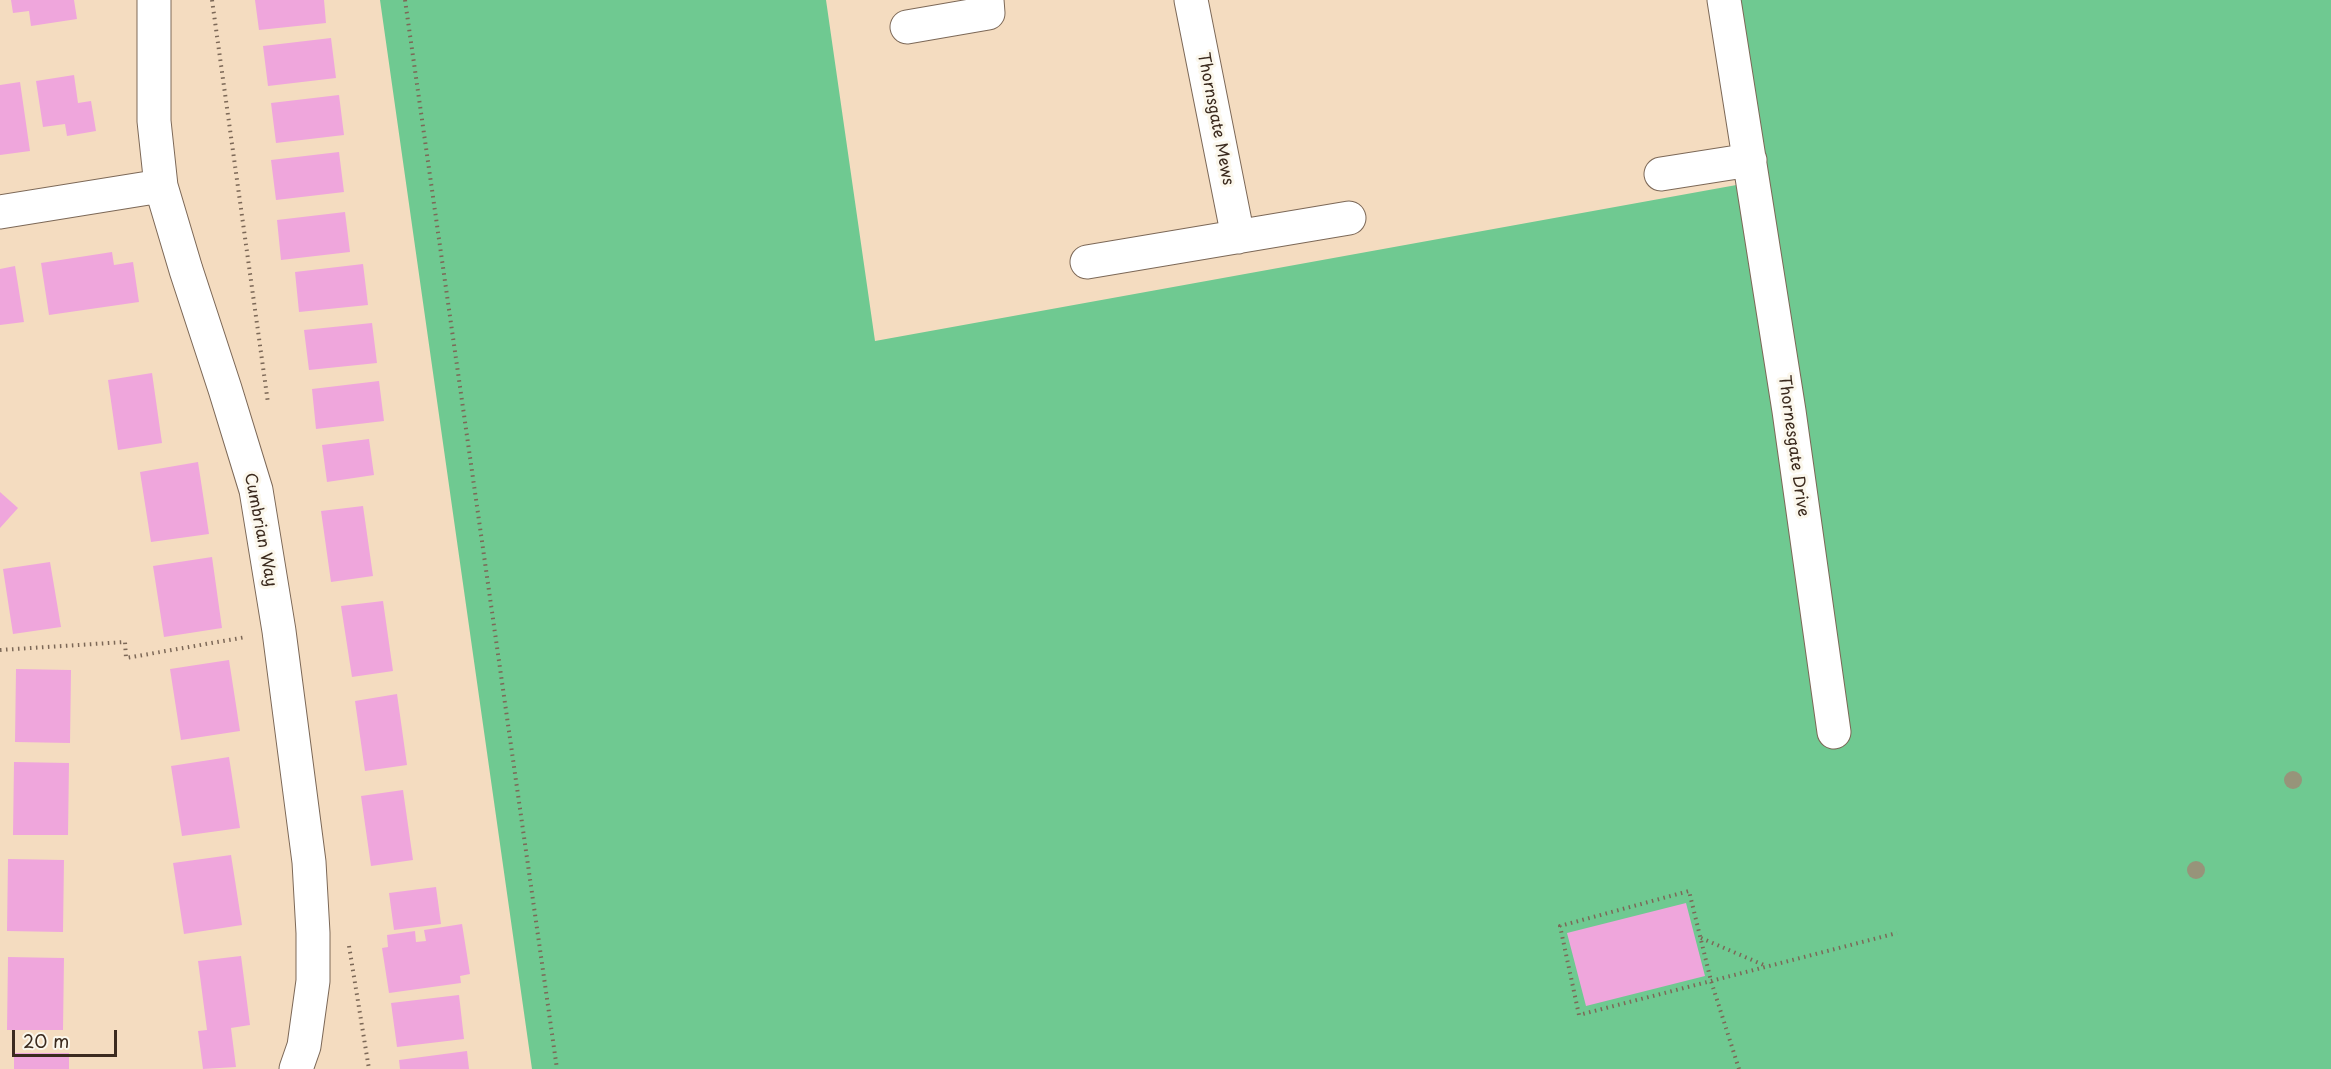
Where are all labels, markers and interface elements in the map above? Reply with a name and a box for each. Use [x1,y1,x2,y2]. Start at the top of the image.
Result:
street label: Thornsgate Mews [1193,51,1237,187]
street label: Thornesgate Drive [1774,374,1812,518]
street label: Cumbrian Way [240,471,280,589]
scale bar [15,1018,120,1056]
text: 20 m [23,1027,69,1054]

